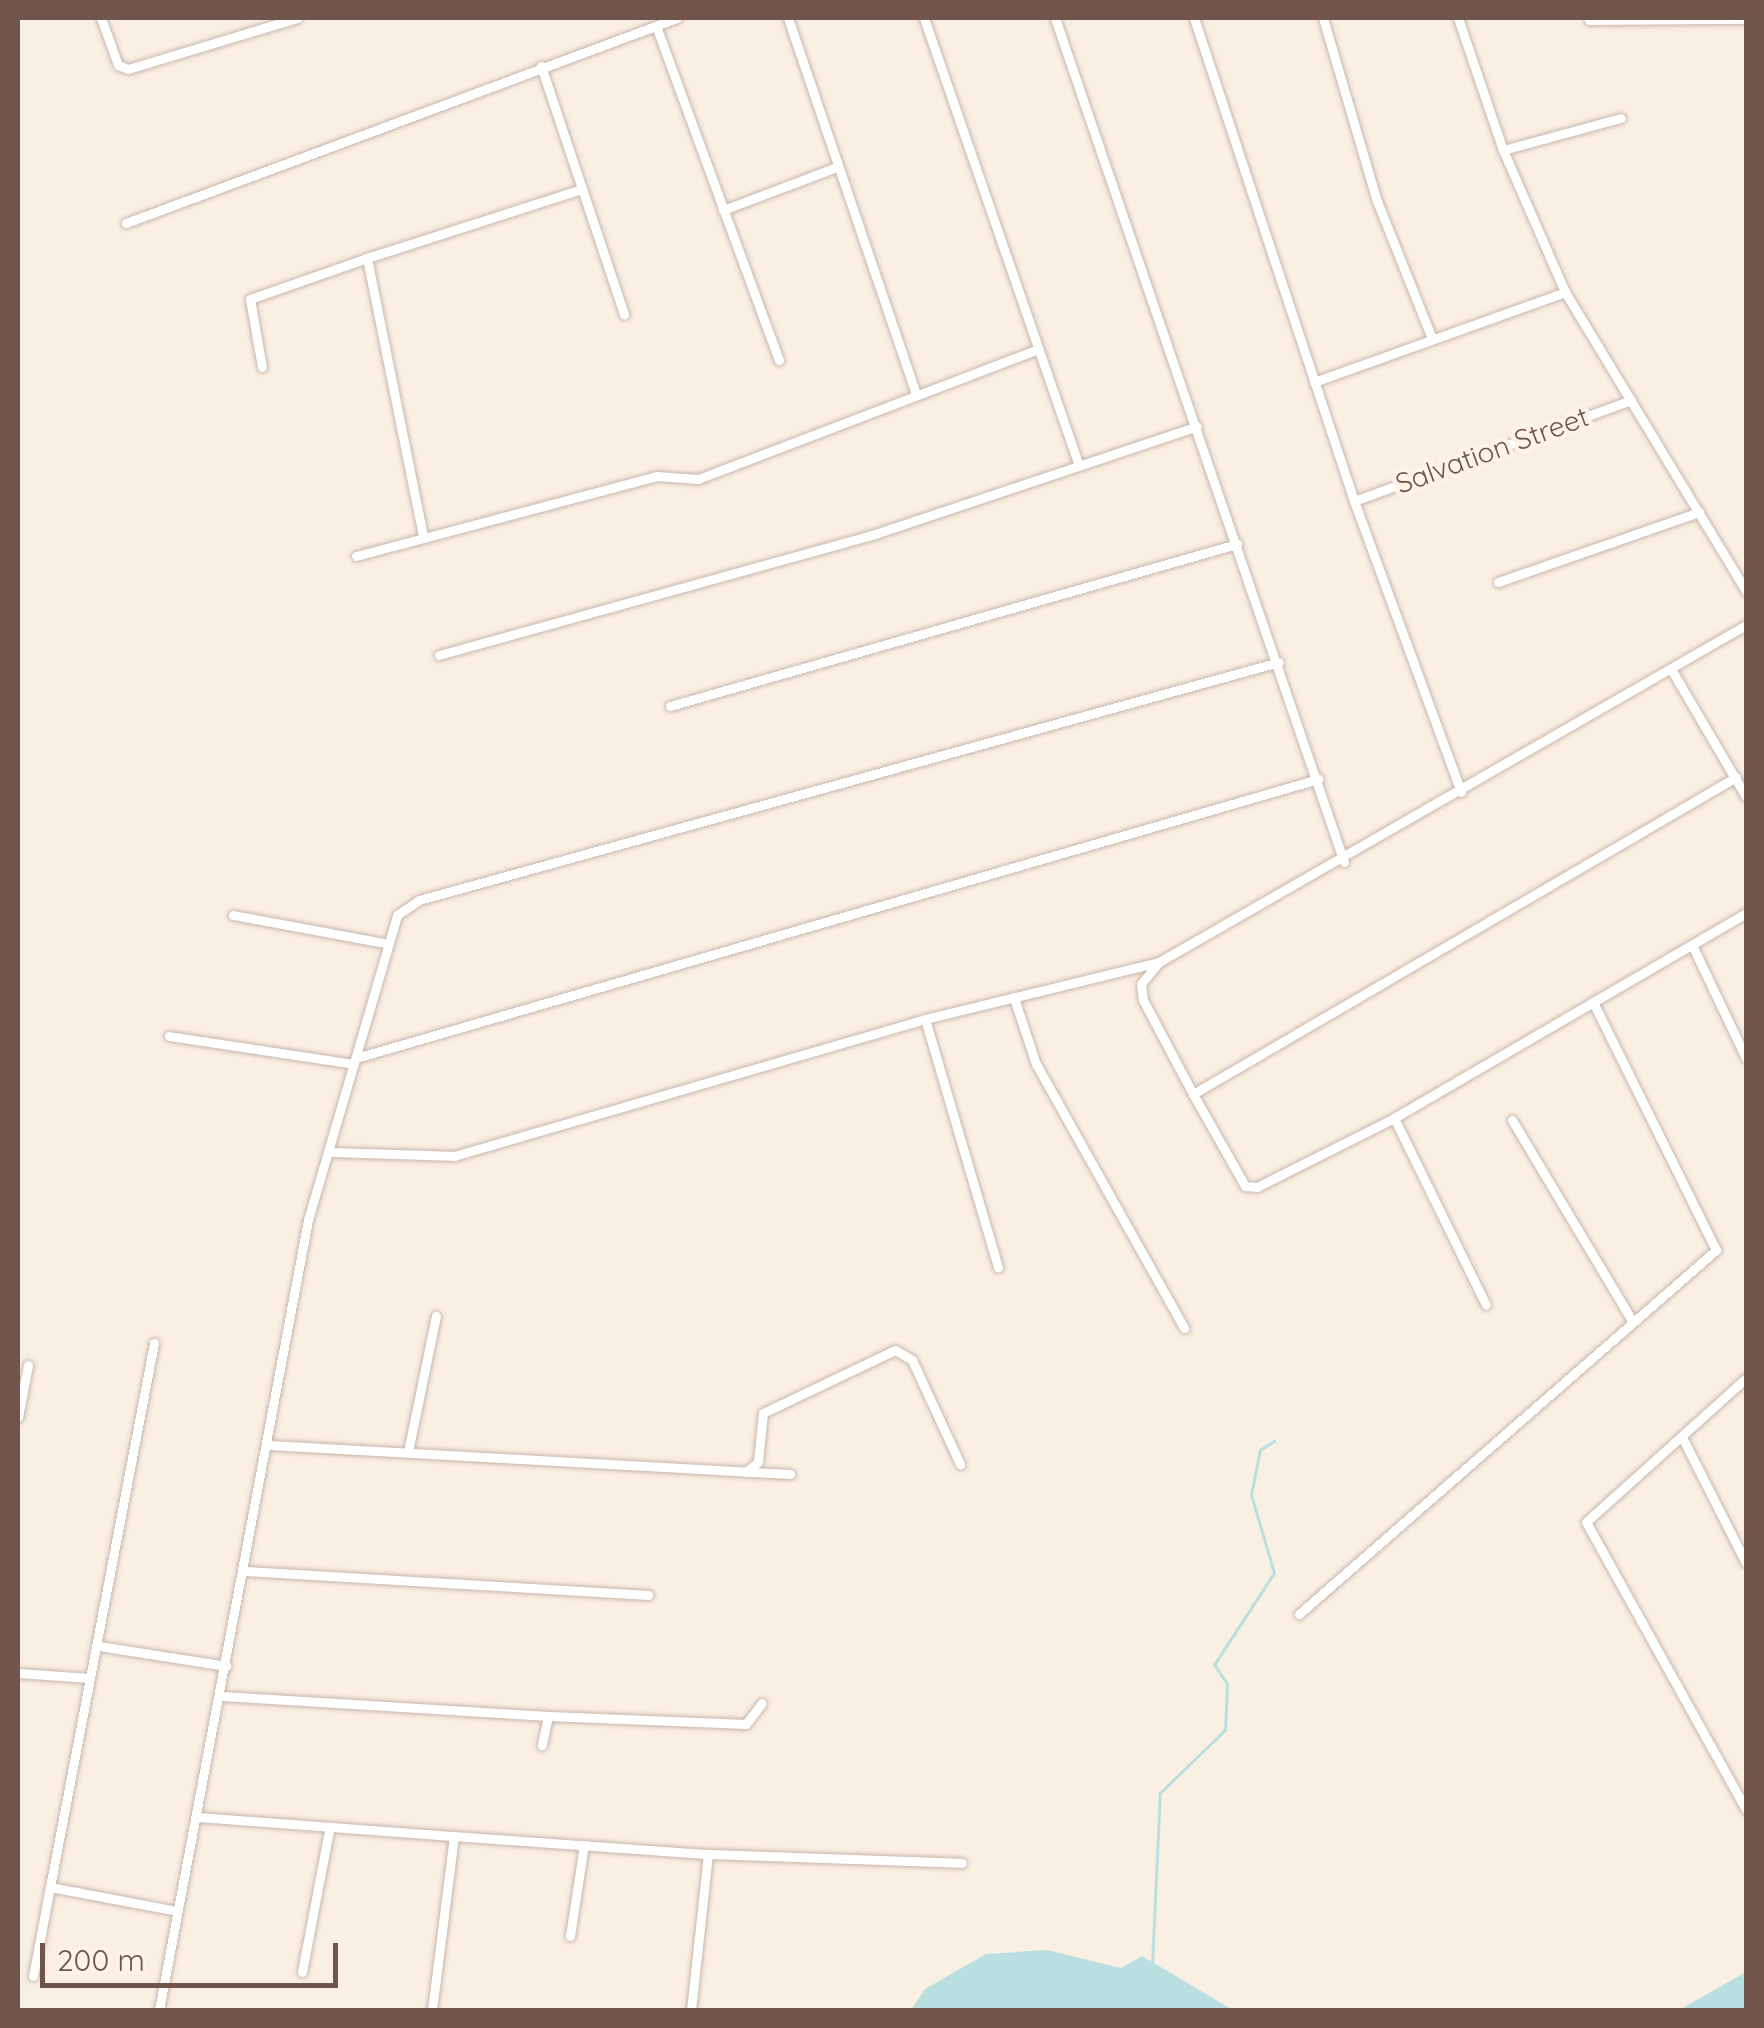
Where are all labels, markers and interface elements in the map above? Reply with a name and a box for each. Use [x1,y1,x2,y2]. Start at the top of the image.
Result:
street label: Salvation Street [1391,400,1593,500]
scale bar [45,1923,342,1985]
text: 200 m [57,1941,145,1979]

